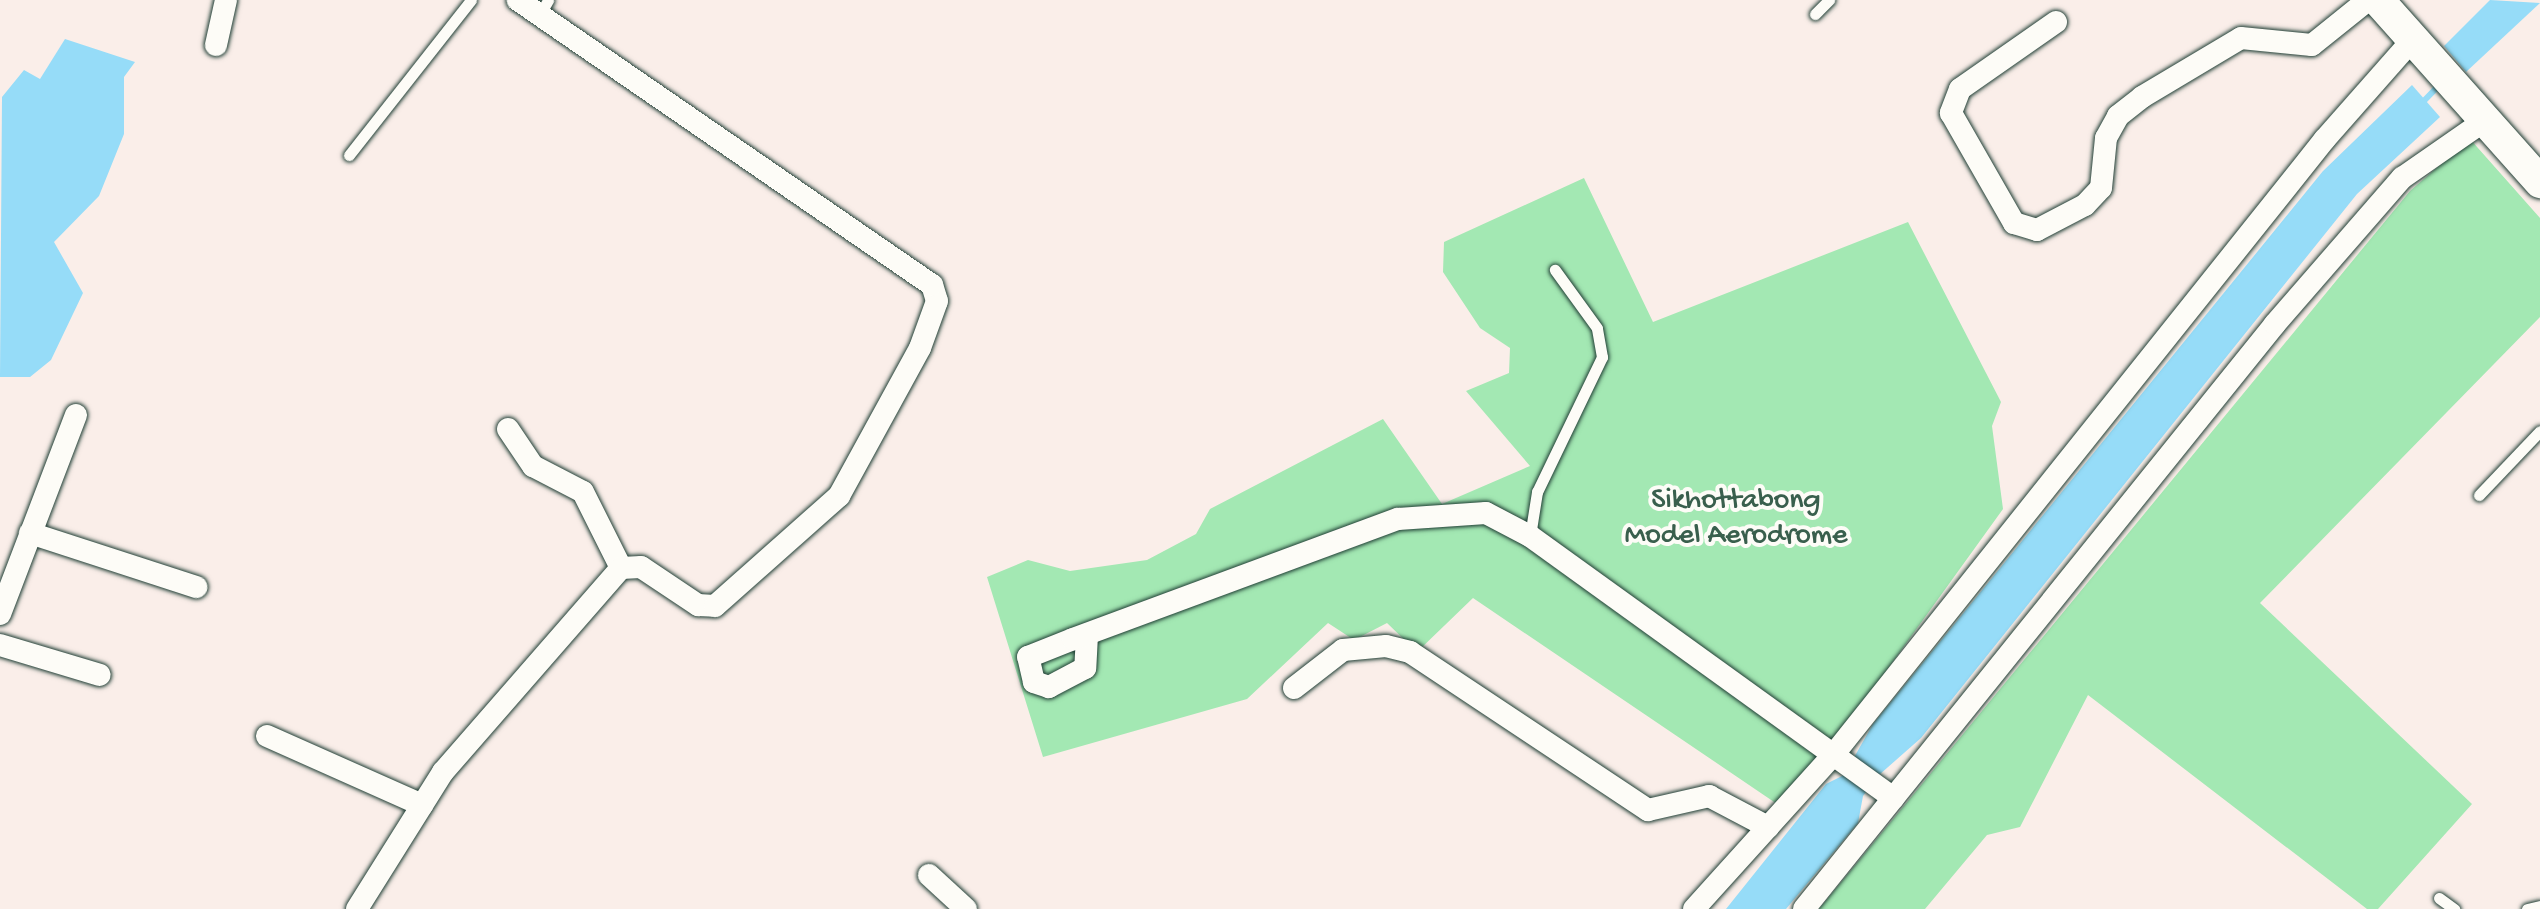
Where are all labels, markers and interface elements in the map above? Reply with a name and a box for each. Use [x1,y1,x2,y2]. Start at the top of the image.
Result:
park label: Sikhottabong Model Aerodrome [1624,484,1848,554]

